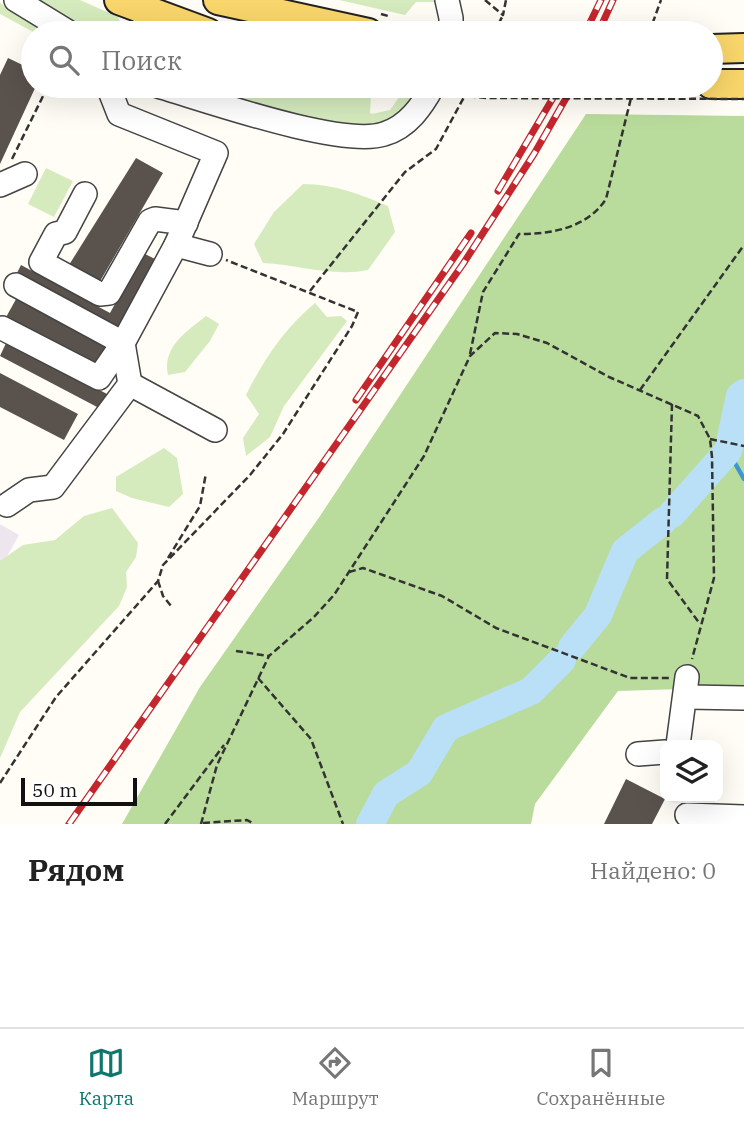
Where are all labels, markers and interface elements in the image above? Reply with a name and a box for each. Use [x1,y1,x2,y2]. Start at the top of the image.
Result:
search box [21,21,723,98]
icon: search [45,41,83,79]
text: Поиск [101,43,182,77]
map controls [660,740,723,803]
button: layers [660,740,723,803]
scale bar [21,775,136,807]
text: 50 m [32,778,77,802]
text: Рядом [28,850,124,889]
text: Найдено: 0 [590,855,716,885]
tab: Карта [79,1044,134,1110]
tab: Маршрут [292,1044,379,1110]
tab: Сохранённые [536,1044,665,1110]

